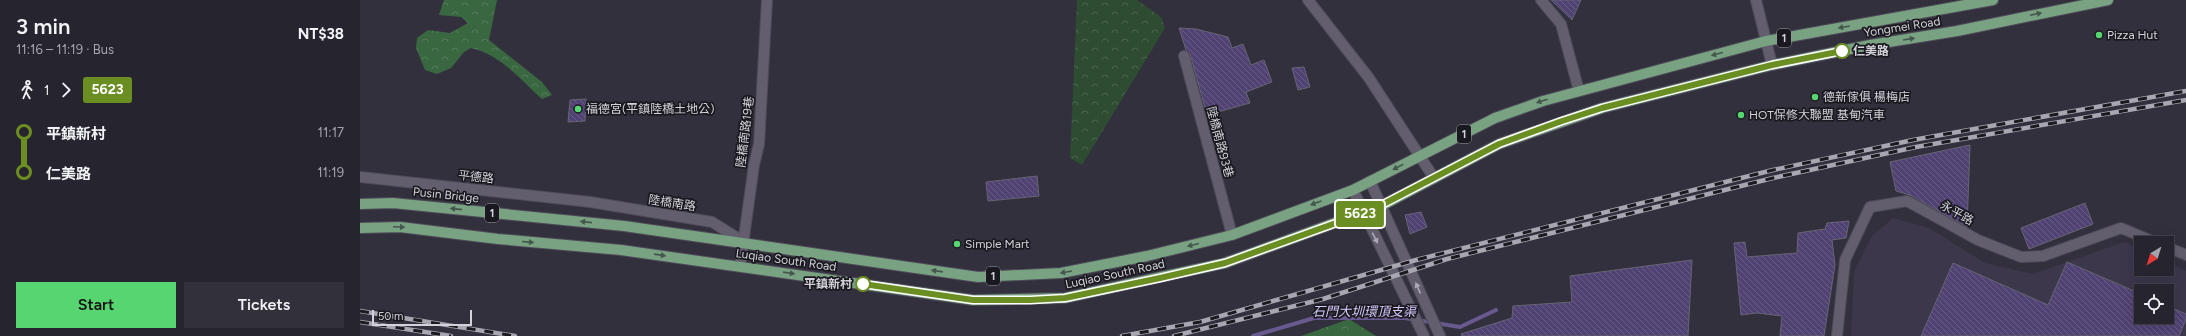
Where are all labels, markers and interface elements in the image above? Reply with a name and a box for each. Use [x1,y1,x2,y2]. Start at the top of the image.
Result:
one-way arrow [2030,11,2043,17]
text: 3 min [16,13,70,40]
street label: Yongmei Road [1863,14,1941,40]
one-way arrow [1838,24,1850,30]
text: NT$38 [298,25,344,43]
place label: Pizza Hut [2107,28,2158,42]
road number: 1 [1777,29,1791,47]
marker: Pizza Hut [2094,30,2104,40]
one-way arrow [1903,36,1915,42]
text: 11:16 – 11:19 · Bus [16,42,114,57]
marker: 仁美路 [1834,43,1850,59]
place label: 仁美路 [1853,44,1889,58]
one-way arrow [1711,52,1723,58]
icon: walk [16,79,38,101]
icon: forward [55,79,77,101]
text: 5623 [91,81,124,98]
text: 1 [44,83,49,98]
place label: 德新傢俱 楊梅店 [1823,90,1910,104]
marker: 德新傢俱 楊梅店 [1810,92,1820,102]
street label: 陸橋南路19巷 [734,96,756,168]
one-way arrow [1535,98,1547,104]
place label: 福德宮(平鎮陸橋土地公) [586,102,714,116]
marker: 福德宮(平鎮陸橋土地公) [573,104,583,114]
street label: 陸橋南路93巷 [1204,105,1236,179]
place label: HOT保修大聯盟 基甸汽車 [1749,108,1885,122]
marker: HOT保修大聯盟 基甸汽車 [1736,110,1746,120]
text: 平鎮新村 [46,125,106,143]
text: 11:17 [318,125,344,140]
road number: 1 [1457,125,1471,143]
one-way arrow [1393,164,1404,170]
text: 仁美路 [46,165,91,183]
text: 11:19 [317,165,344,180]
street label: 平德路 [457,168,495,186]
street label: Pusin Bridge [412,185,480,205]
street label: 陸橋南路 [647,192,697,214]
street label: 永平路 [1938,198,1976,228]
one-way arrow [1310,201,1322,207]
line badge: 5623 [1332,201,1388,227]
road number: 1 [485,204,499,222]
text: 5623 [1344,205,1376,222]
one-way arrow [450,206,462,212]
one-way arrow [580,219,592,225]
one-way arrow [393,224,405,231]
one-way arrow [1372,232,1378,243]
north arrow [2134,236,2174,276]
map controls [2134,236,2174,324]
place label: Simple Mart [965,237,1030,251]
one-way arrow [522,238,534,245]
marker: Simple Mart [952,239,962,249]
one-way arrow [1187,242,1199,248]
street label: Luqiao South Road [735,246,837,274]
one-way arrow [654,252,666,258]
street label: Luqiao South Road [1064,257,1166,291]
road number: 1 [986,267,1000,285]
one-way arrow [931,268,943,274]
one-way arrow [1060,269,1072,275]
one-way arrow [783,270,795,276]
marker: 平鎮新村 [855,276,871,292]
place label: 平鎮新村 [804,277,852,291]
button: Start [16,282,176,328]
button: Tickets [184,282,344,328]
one-way arrow [1414,282,1421,294]
button: locate [2134,284,2174,324]
water label: 石門大圳環頂支渠 [1312,304,1418,319]
scale bar [372,308,472,327]
text: 50 m [378,310,403,323]

